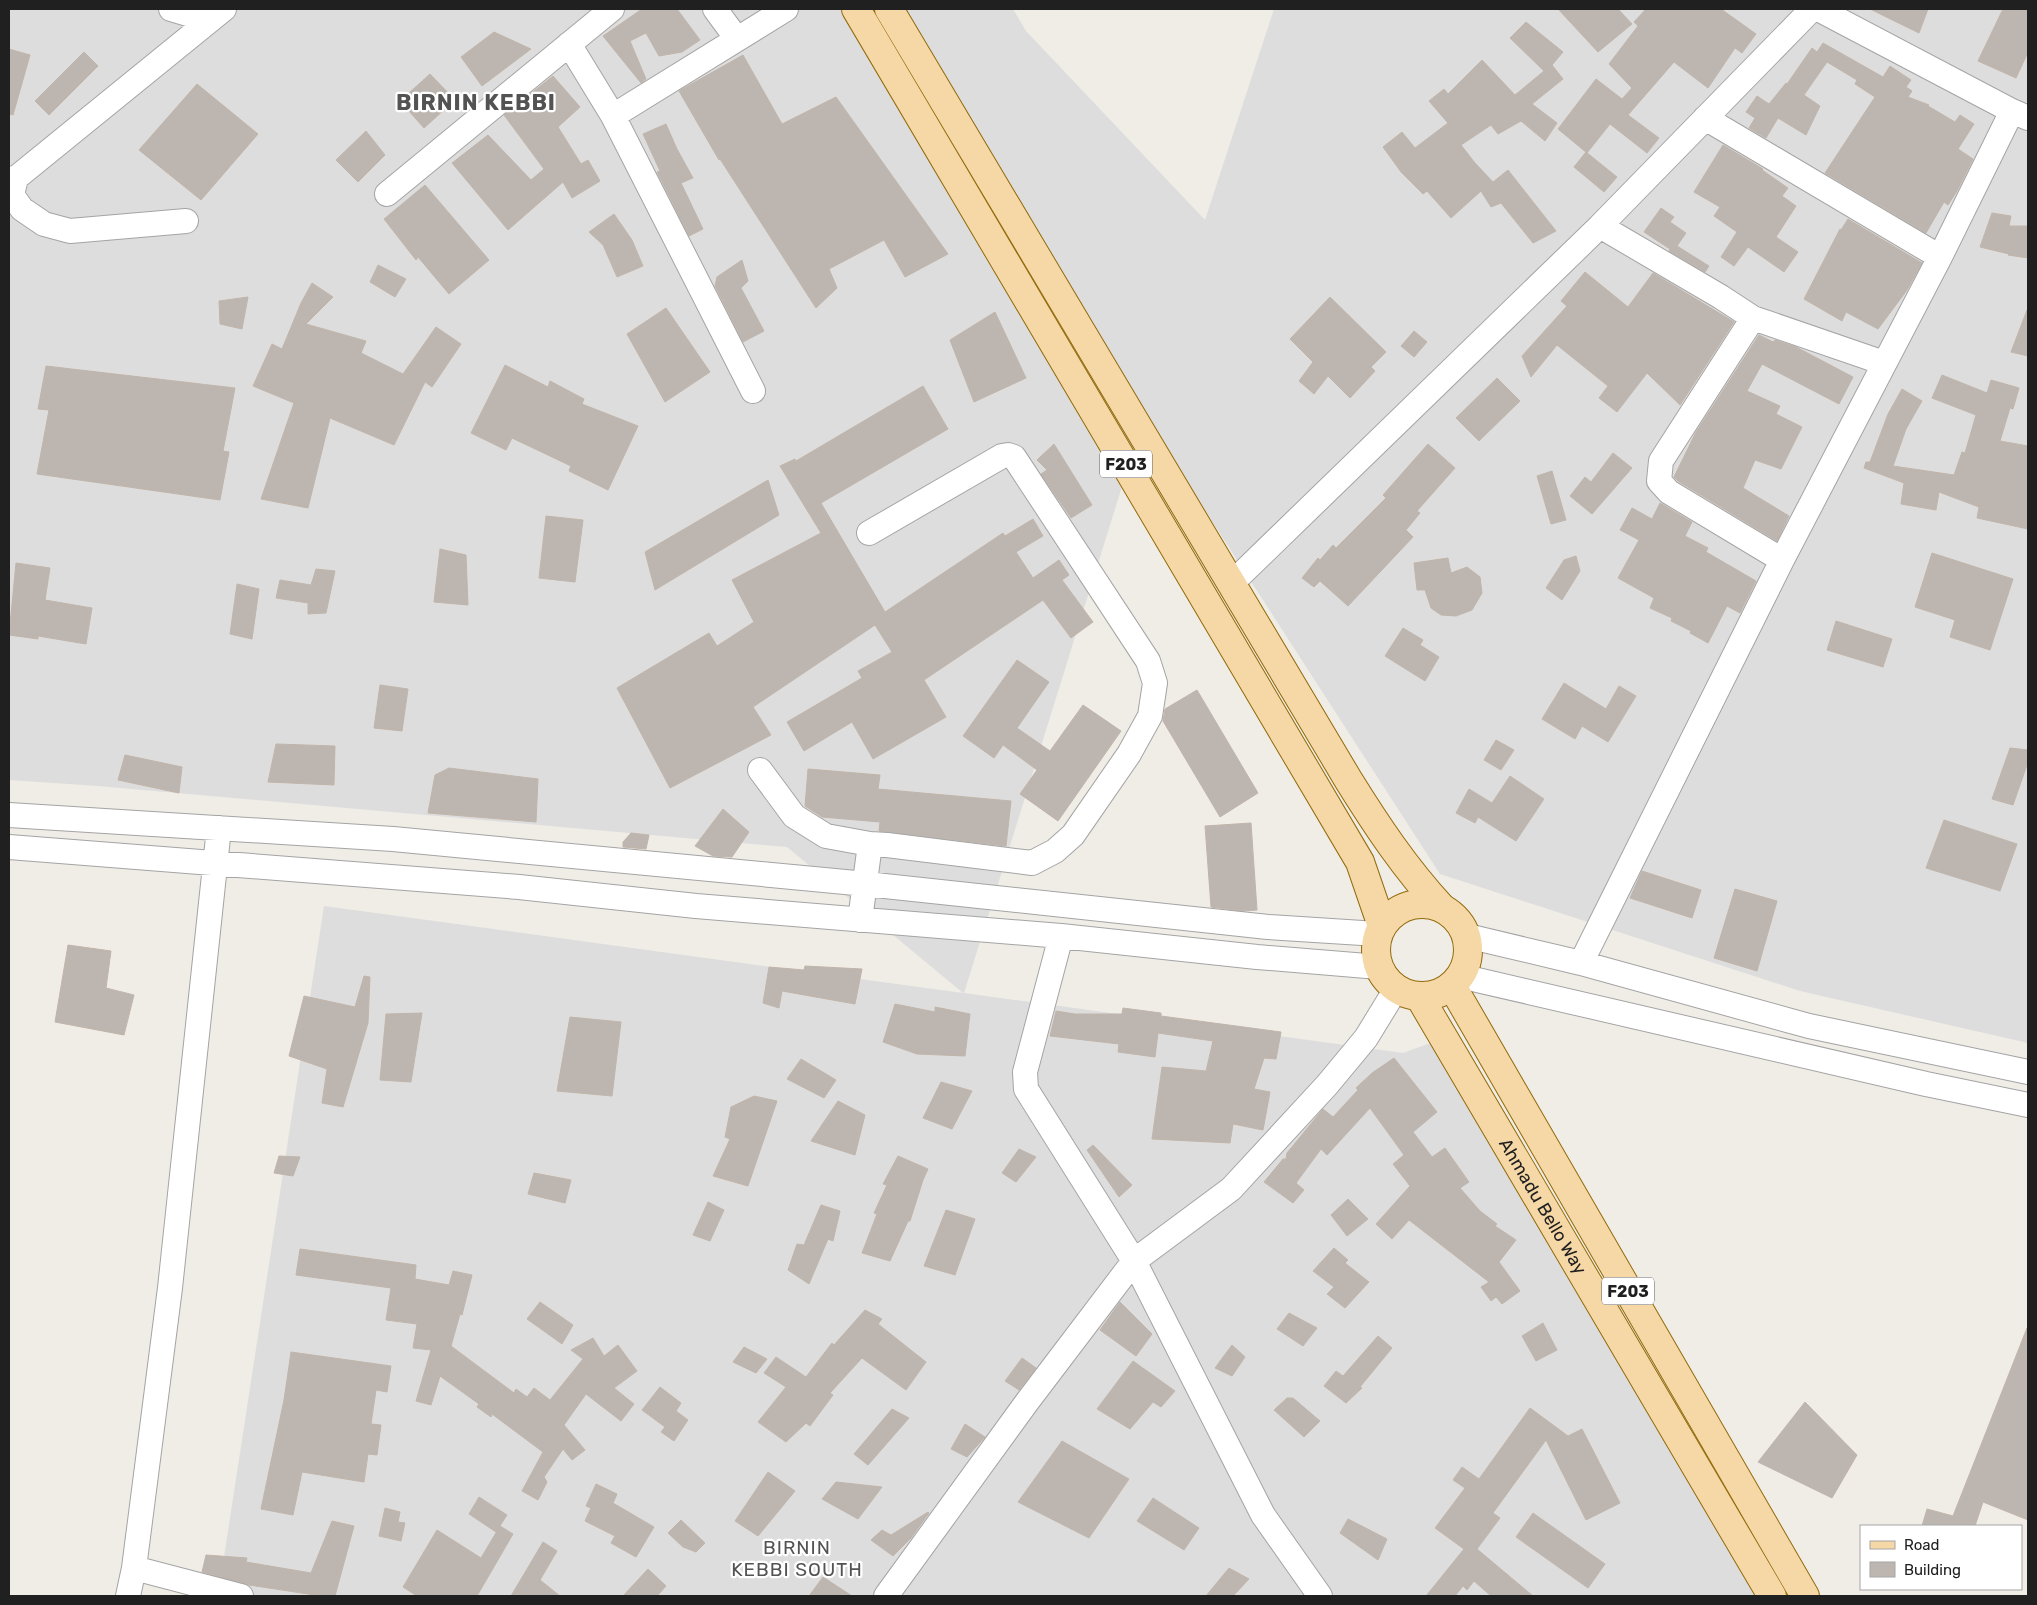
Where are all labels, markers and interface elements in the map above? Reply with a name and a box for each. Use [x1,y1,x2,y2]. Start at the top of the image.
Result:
district label: BIRNIN KEBBI [396,89,556,116]
road number: F203 [1100,450,1152,478]
street label: Ahmadu Bello Way [1494,1134,1591,1278]
road number: F203 [1602,1278,1654,1304]
legend [1860,1525,2022,1590]
district label: BIRNIN KEBBI SOUTH [731,1536,863,1581]
text: Road [1904,1536,1940,1554]
text: Building [1904,1561,1961,1579]

